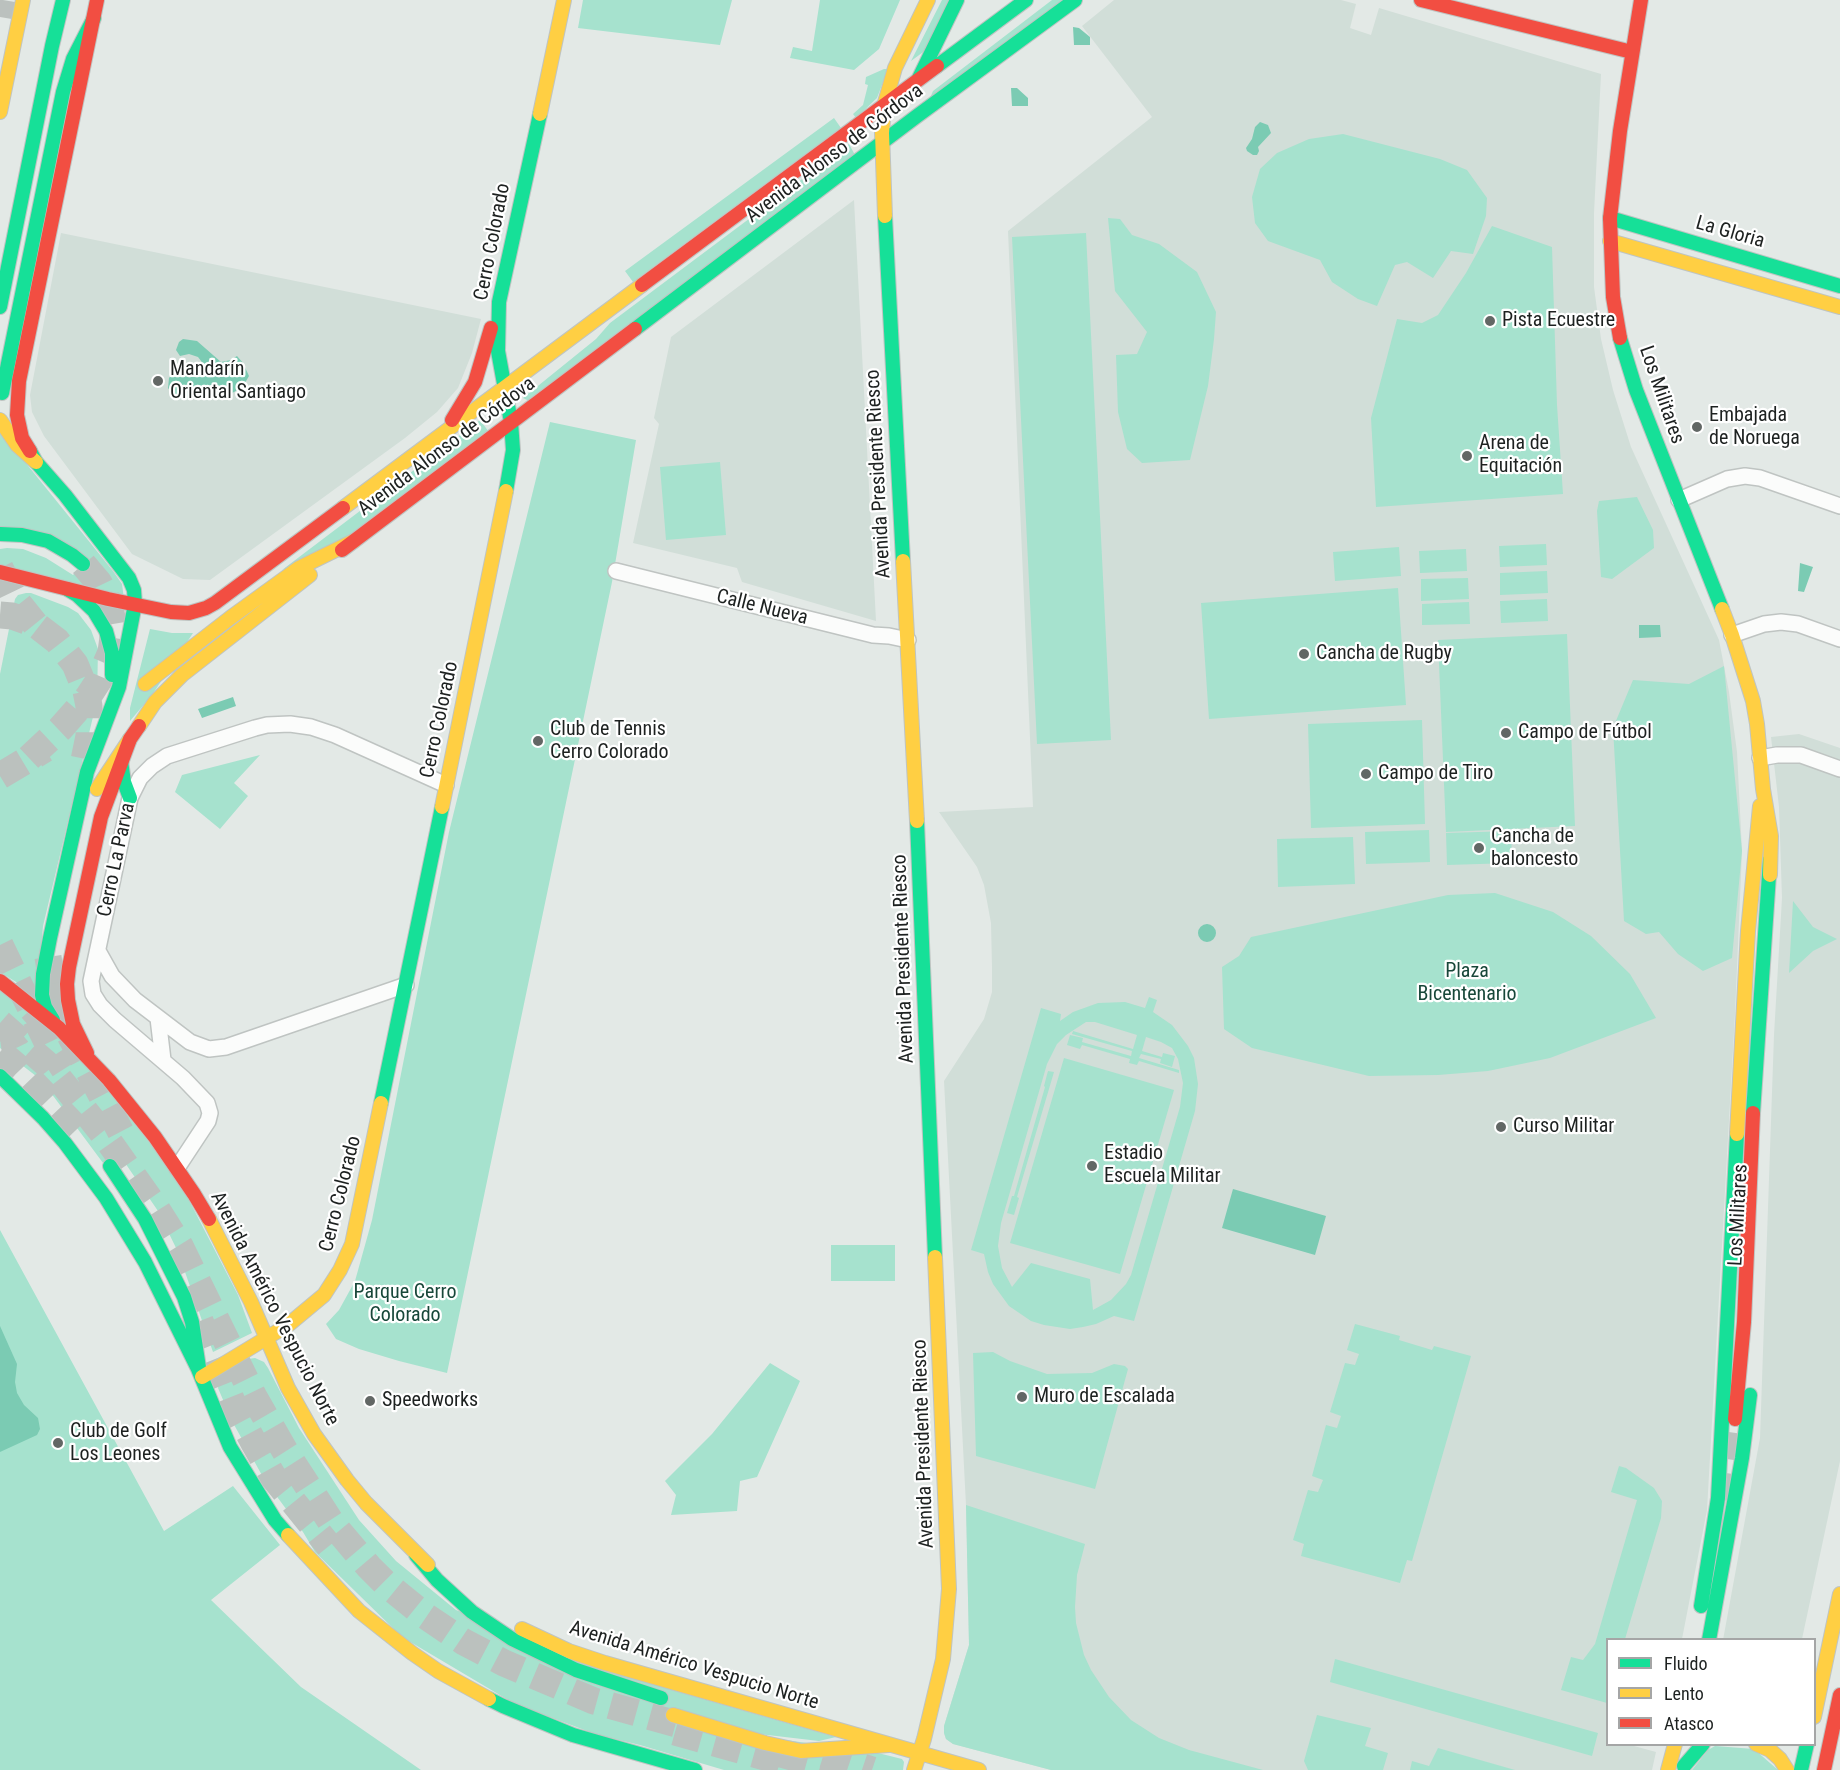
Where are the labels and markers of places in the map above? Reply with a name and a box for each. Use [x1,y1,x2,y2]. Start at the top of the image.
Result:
place label: Pista Ecuestre [1502,309,1615,333]
marker: Pista Ecuestre [1483,314,1497,328]
place label: Mandarín Oriental Santiago [170,358,306,405]
marker: Mandarín Oriental Santiago [151,374,165,388]
place label: Embajada de Noruega [1709,404,1800,451]
marker: Embajada de Noruega [1690,420,1704,434]
place label: Arena de Equitación [1479,432,1562,479]
marker: Arena de Equitación [1460,449,1474,463]
place label: Cancha de Rugby [1316,642,1452,666]
marker: Cancha de Rugby [1297,647,1311,661]
place label: Club de Tennis Cerro Colorado [550,718,669,765]
place label: Campo de Fútbol [1518,721,1652,745]
marker: Campo de Fútbol [1499,726,1513,740]
marker: Club de Tennis Cerro Colorado [531,734,545,748]
place label: Campo de Tiro [1378,762,1493,786]
marker: Campo de Tiro [1359,767,1373,781]
place label: Cancha de baloncesto [1491,825,1578,872]
marker: Cancha de baloncesto [1472,841,1486,855]
place label: Curso Militar [1513,1115,1614,1139]
marker: Curso Militar [1494,1120,1508,1134]
place label: Estadio Escuela Militar [1104,1142,1221,1189]
marker: Estadio Escuela Militar [1085,1159,1099,1173]
place label: Muro de Escalada [1034,1385,1175,1409]
place label: Speedworks [382,1389,478,1413]
marker: Muro de Escalada [1015,1390,1029,1404]
marker: Speedworks [363,1394,377,1408]
place label: Club de Golf Los Leones [70,1420,167,1467]
marker: Club de Golf Los Leones [51,1436,65,1450]

